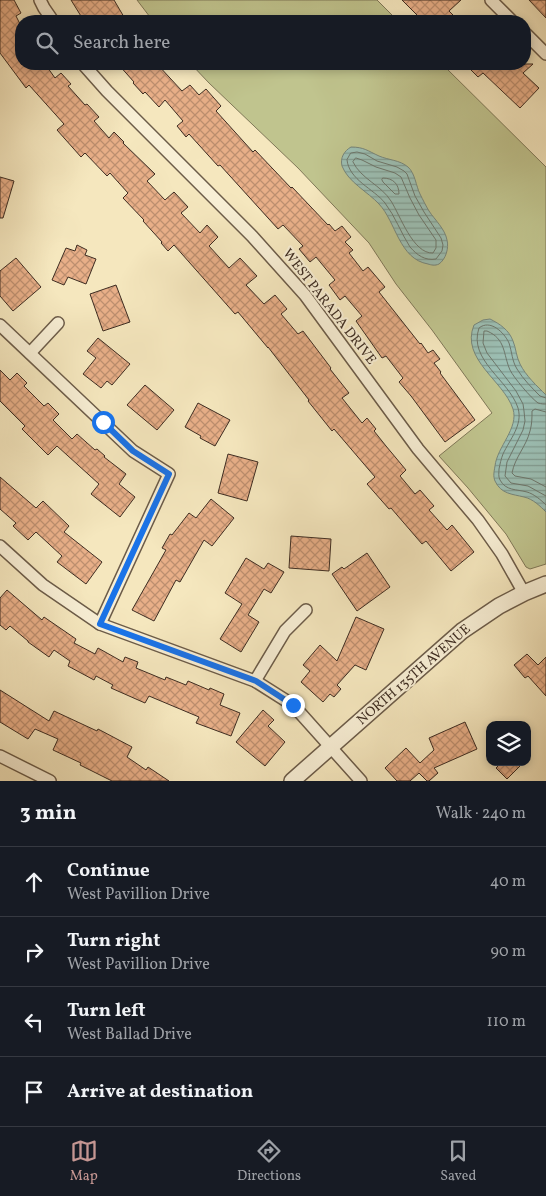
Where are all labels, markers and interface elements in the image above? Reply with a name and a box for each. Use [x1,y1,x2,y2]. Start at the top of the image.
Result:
search box [15,15,531,70]
icon: search [33,29,61,57]
text: Search here [73,30,170,56]
street label: WEST PARADA DRIVE [278,245,380,369]
route start [92,411,115,434]
street label: NORTH 135TH AVENUE [353,620,475,730]
route end [282,694,305,717]
map controls [486,721,531,766]
button: layers [486,721,531,766]
text: 3 min [20,799,76,828]
text: Walk · 240 m [436,803,526,825]
text: Continue [67,858,150,884]
icon: ahead [20,868,48,896]
text: 40 m [490,871,526,893]
text: West Pavillion Drive [67,884,210,906]
text: Turn right [67,928,160,954]
icon: right [20,938,48,966]
text: 90 m [490,941,526,963]
text: West Pavillion Drive [67,954,210,976]
text: Turn left [67,998,146,1024]
icon: left [20,1008,48,1036]
text: 110 m [487,1011,526,1033]
text: West Ballad Drive [67,1024,192,1046]
icon: arrive [20,1078,48,1106]
text: Arrive at destination [67,1079,253,1105]
tab: Map [70,1137,98,1186]
tab: Directions [237,1137,301,1186]
tab: Saved [440,1137,476,1186]

